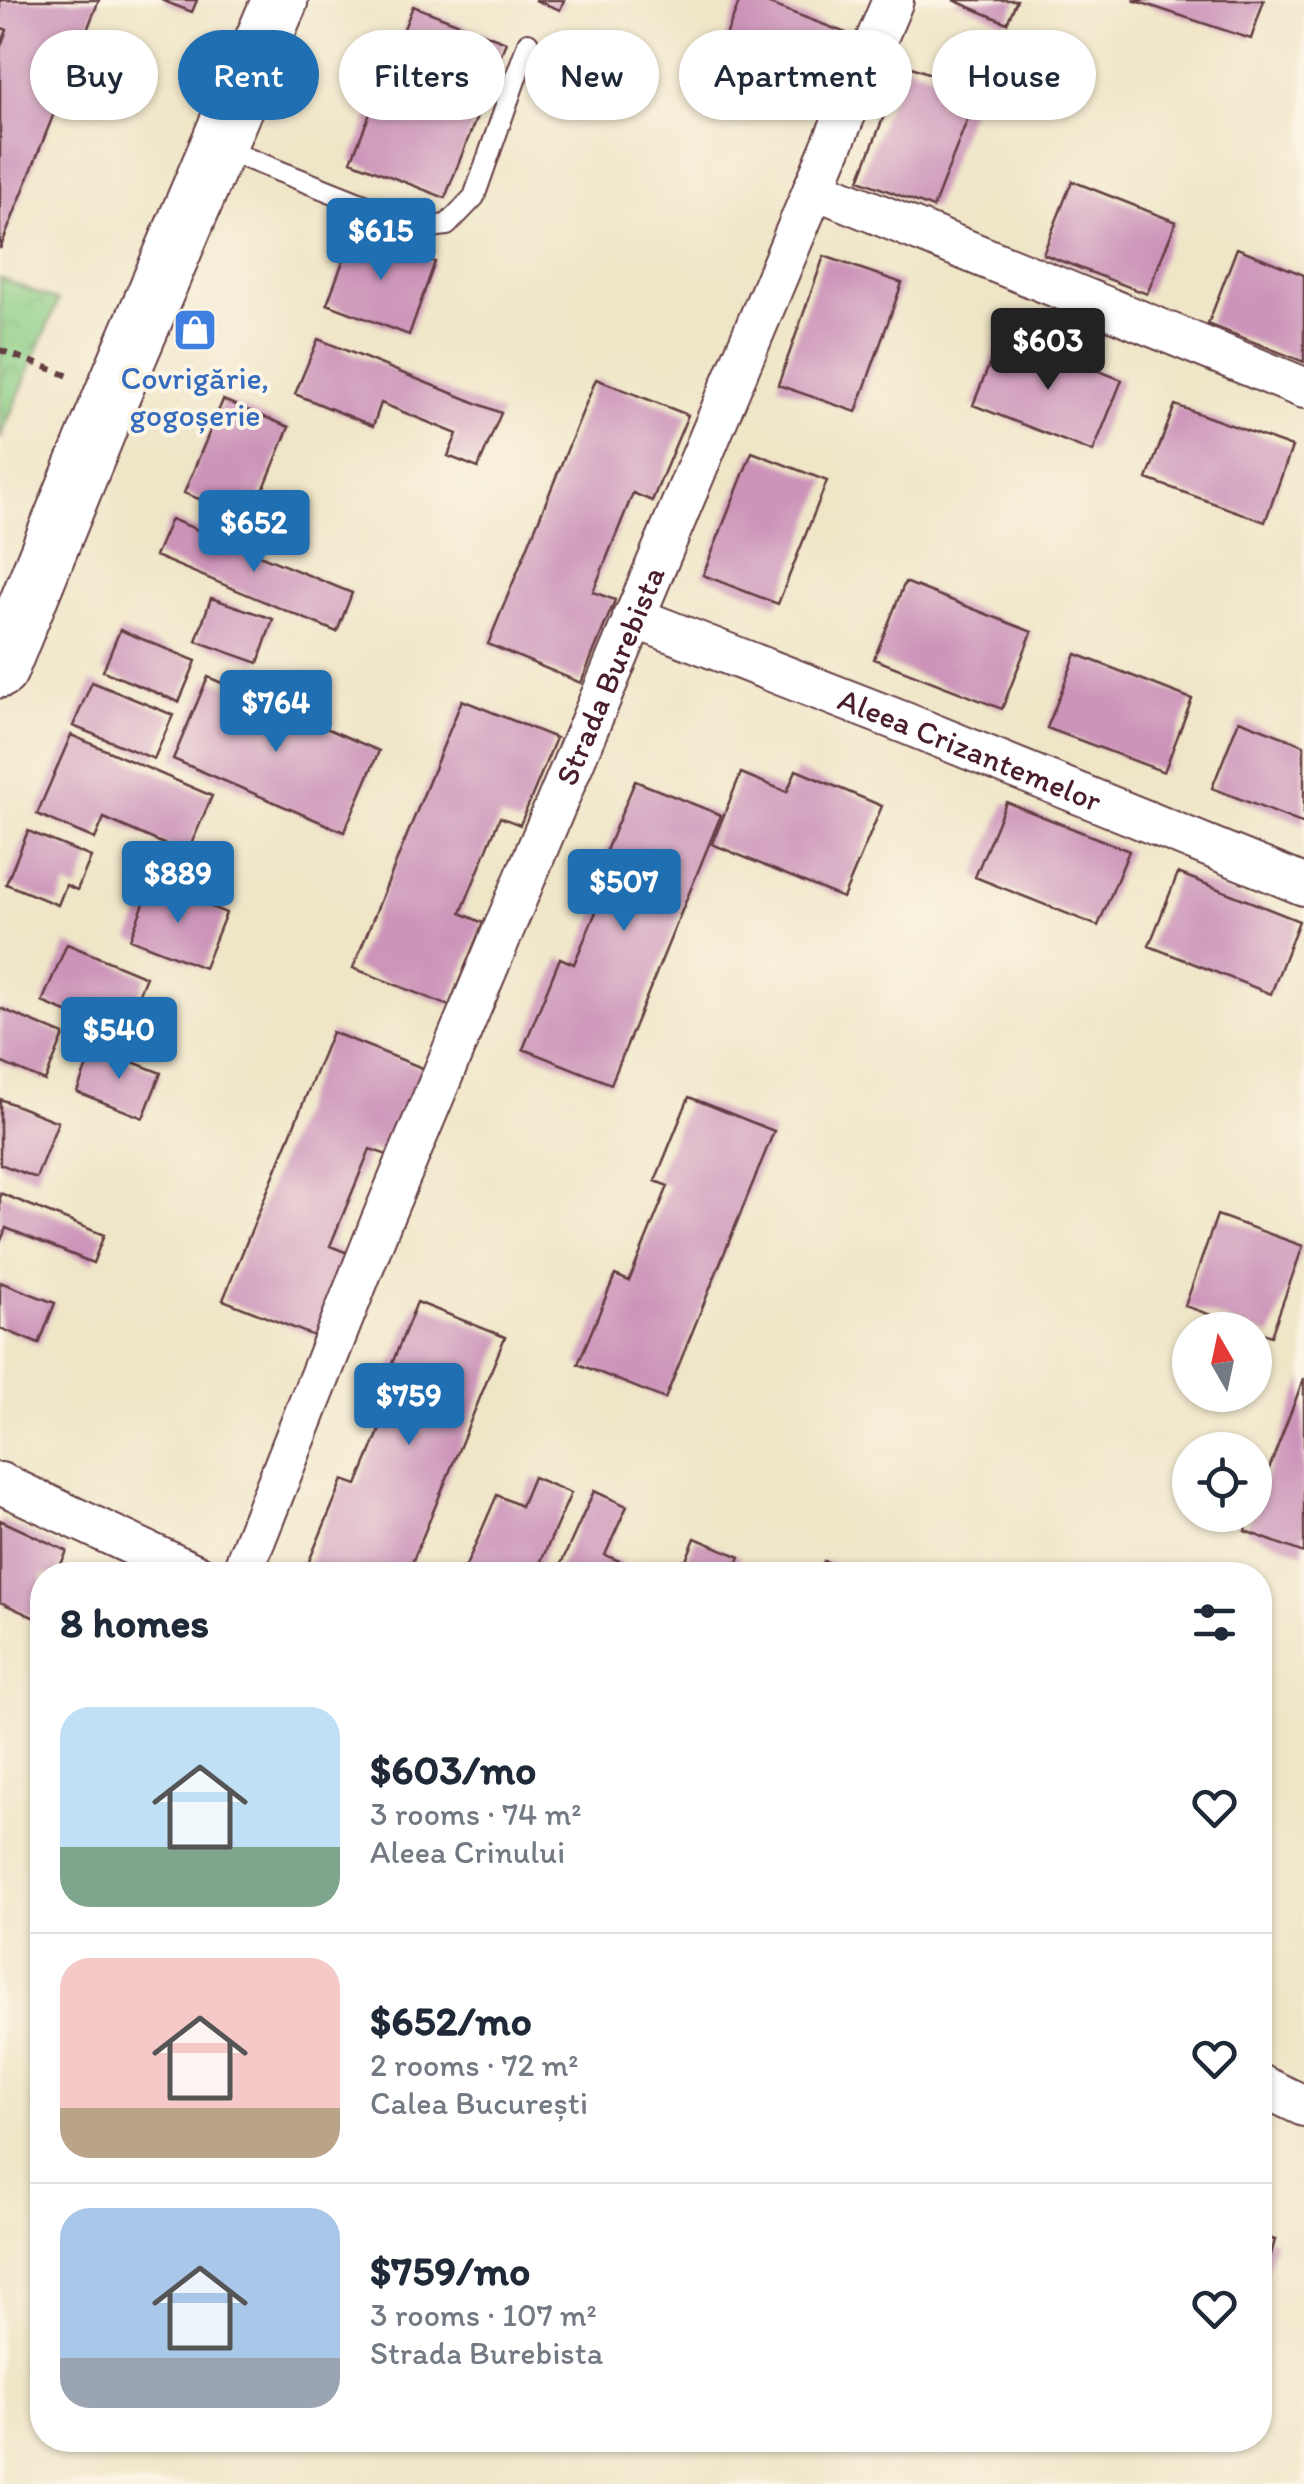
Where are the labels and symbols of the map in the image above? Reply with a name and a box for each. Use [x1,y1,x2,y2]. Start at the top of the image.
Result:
pin: $615 [322,198,440,283]
shop icon: Covrigărie, gogoșerie [172,307,218,353]
pin: $603 [989,308,1107,393]
place label: Covrigărie, gogoșerie [121,359,269,434]
pin: $652 [195,490,313,575]
street label: Strada Burebista [547,560,673,791]
pin: $764 [217,670,335,755]
street label: Aleea Crizantemelor [833,680,1107,820]
pin: $889 [119,841,237,926]
pin: $507 [565,849,683,934]
pin: $540 [60,997,178,1082]
north arrow [1172,1312,1272,1412]
pin: $759 [350,1363,468,1448]

